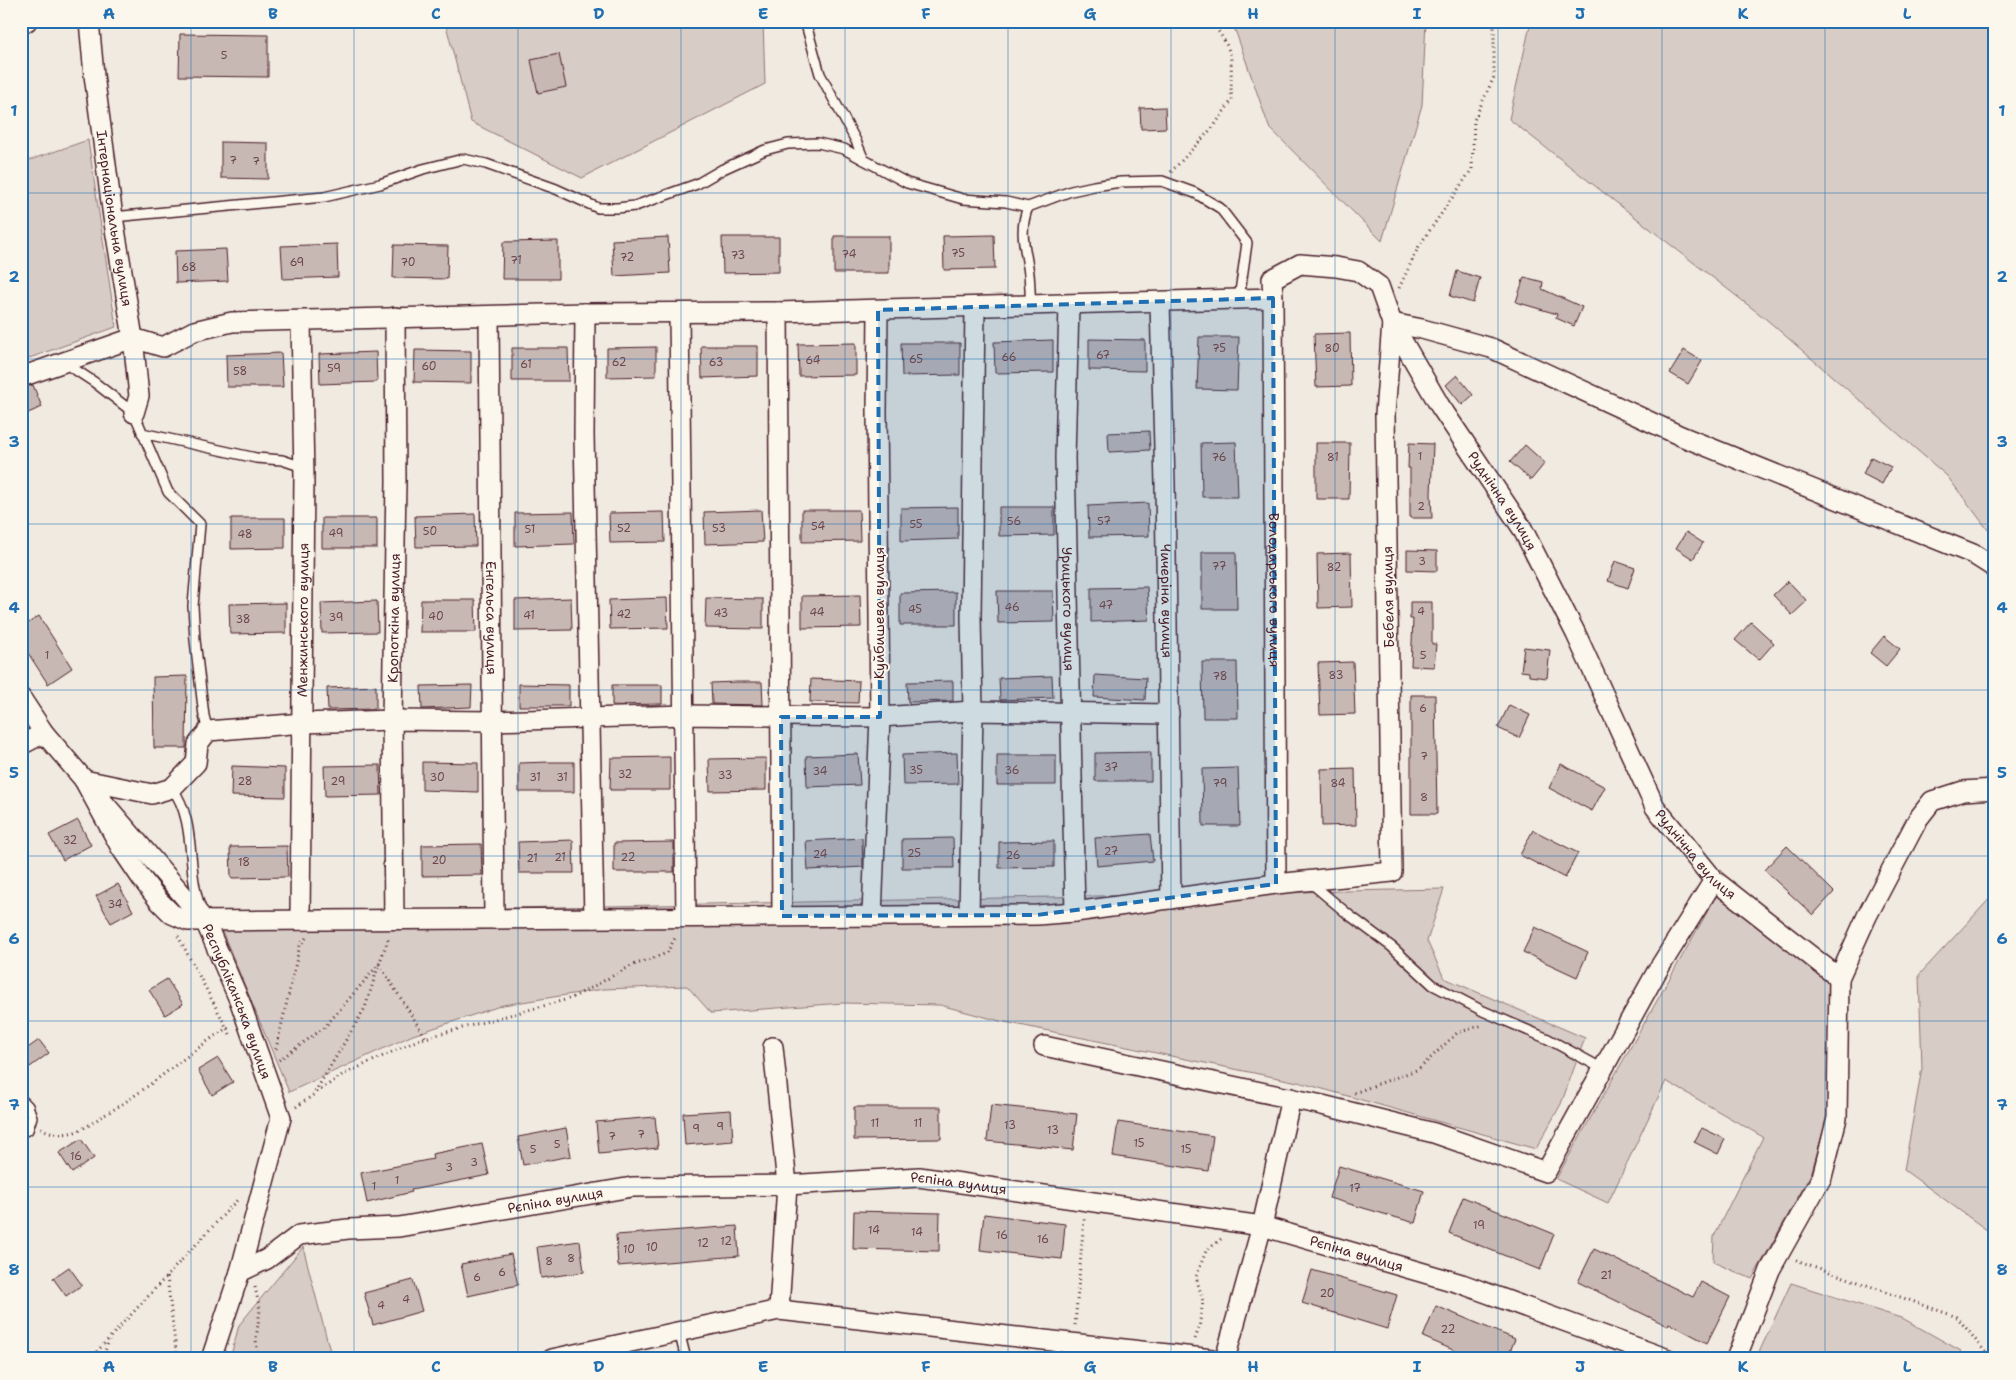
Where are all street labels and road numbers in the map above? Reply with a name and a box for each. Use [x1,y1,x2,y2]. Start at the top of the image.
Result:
street label: Інтернаціональна вулиця [92,129,137,308]
street label: Руднічна вулиця [1464,448,1541,553]
street label: Володарського вулиця [1265,513,1284,667]
street label: Менжинського вулиця [293,543,312,697]
street label: Чичеріна вулиця [1157,544,1177,658]
street label: Бебеля вулиця [1378,546,1398,648]
street label: Куйбишева вулиця [870,547,888,679]
street label: Урицького вулиця [1058,547,1079,671]
street label: Кропоткіна вулиця [384,553,404,683]
street label: Енгельса вулиця [482,561,501,675]
street label: Руднічна вулиця [1651,805,1740,903]
street label: Республіканська вулиця [198,921,276,1082]
street label: Рєпіна вулиця [910,1168,1008,1198]
street label: Рєпіна вулиця [506,1183,605,1217]
street label: Рєпіна вулиця [1308,1231,1406,1276]

